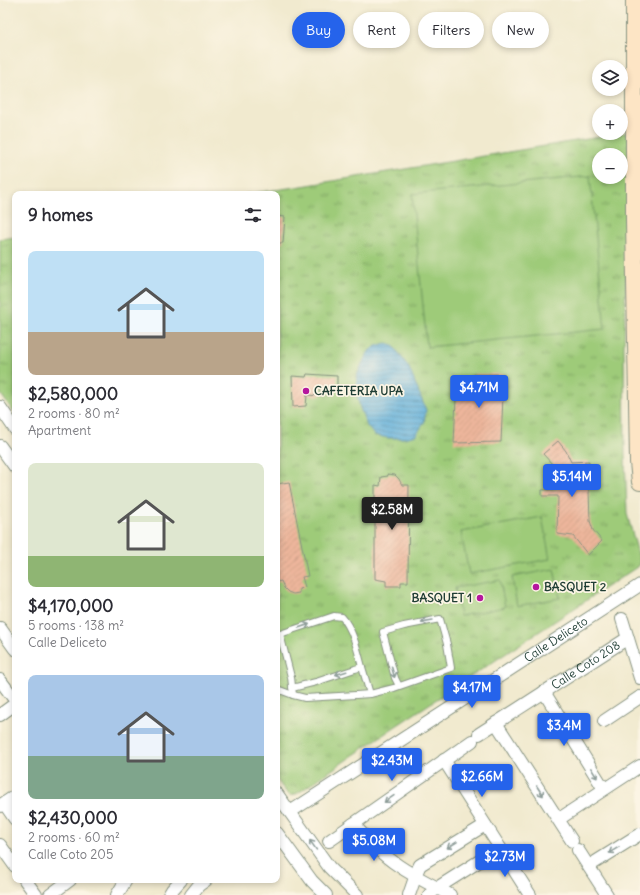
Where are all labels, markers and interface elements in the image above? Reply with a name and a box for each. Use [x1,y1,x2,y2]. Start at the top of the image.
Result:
chip: Buy [292,12,345,48]
chip: Rent [353,12,410,48]
chip: Filters [418,12,484,48]
chip: New [492,12,549,48]
map controls [592,60,628,184]
button: layers [592,60,628,96]
button: + [592,104,628,140]
button: − [592,148,628,184]
text: 9 homes [28,204,93,226]
icon: filters [242,204,264,226]
icon: home [110,277,182,349]
pin: $4.71M [446,375,512,409]
text: $4.71M [459,379,499,396]
text: $2,580,000 [28,383,118,405]
place label: CAFETERIA UPA [314,383,403,398]
marker: CAFETERIA UPA [301,386,311,396]
text: 2 rooms · 80 m² [28,405,120,422]
text: Apartment [28,422,91,439]
pin: $5.14M [539,464,605,498]
text: $5.14M [552,468,592,485]
icon: home [110,489,182,561]
pin: $2.58M [359,497,425,531]
text: $2.58M [371,501,413,518]
place label: BASQUET 2 [544,579,607,594]
marker: BASQUET 2 [531,582,541,592]
place label: BASQUET 1 [412,590,472,605]
marker: BASQUET 1 [475,593,485,603]
text: $4,170,000 [28,595,114,617]
street label: Calle Deliceto [521,613,591,665]
text: 5 rooms · 138 m² [28,617,124,634]
one-way arrow [421,617,434,625]
one-way arrow [297,621,309,629]
text: Calle Deliceto [28,634,107,651]
street label: Calle Coto 208 [548,637,623,692]
one-way arrow [390,665,398,678]
one-way arrow [334,670,347,677]
pin: $4.17M [439,675,505,709]
text: $4.17M [453,679,491,696]
icon: home [110,701,182,773]
pin: $3.4M [536,713,592,747]
text: $3.4M [546,717,582,734]
pin: $2.43M [359,748,425,782]
text: $2.43M [371,752,413,769]
pin: $2.66M [449,764,515,798]
one-way arrow [589,767,598,778]
text: $2.66M [461,768,503,785]
one-way arrow [536,785,544,796]
one-way arrow [384,795,395,803]
text: $2,430,000 [28,807,118,829]
pin: $5.08M [341,828,407,862]
text: 2 rooms · 60 m² [28,829,120,846]
text: $5.08M [352,832,396,849]
one-way arrow [309,840,317,851]
one-way arrow [446,842,458,850]
pin: $2.73M [472,844,538,878]
text: Calle Coto 205 [28,846,113,863]
one-way arrow [609,846,620,854]
text: $2.73M [484,848,526,865]

